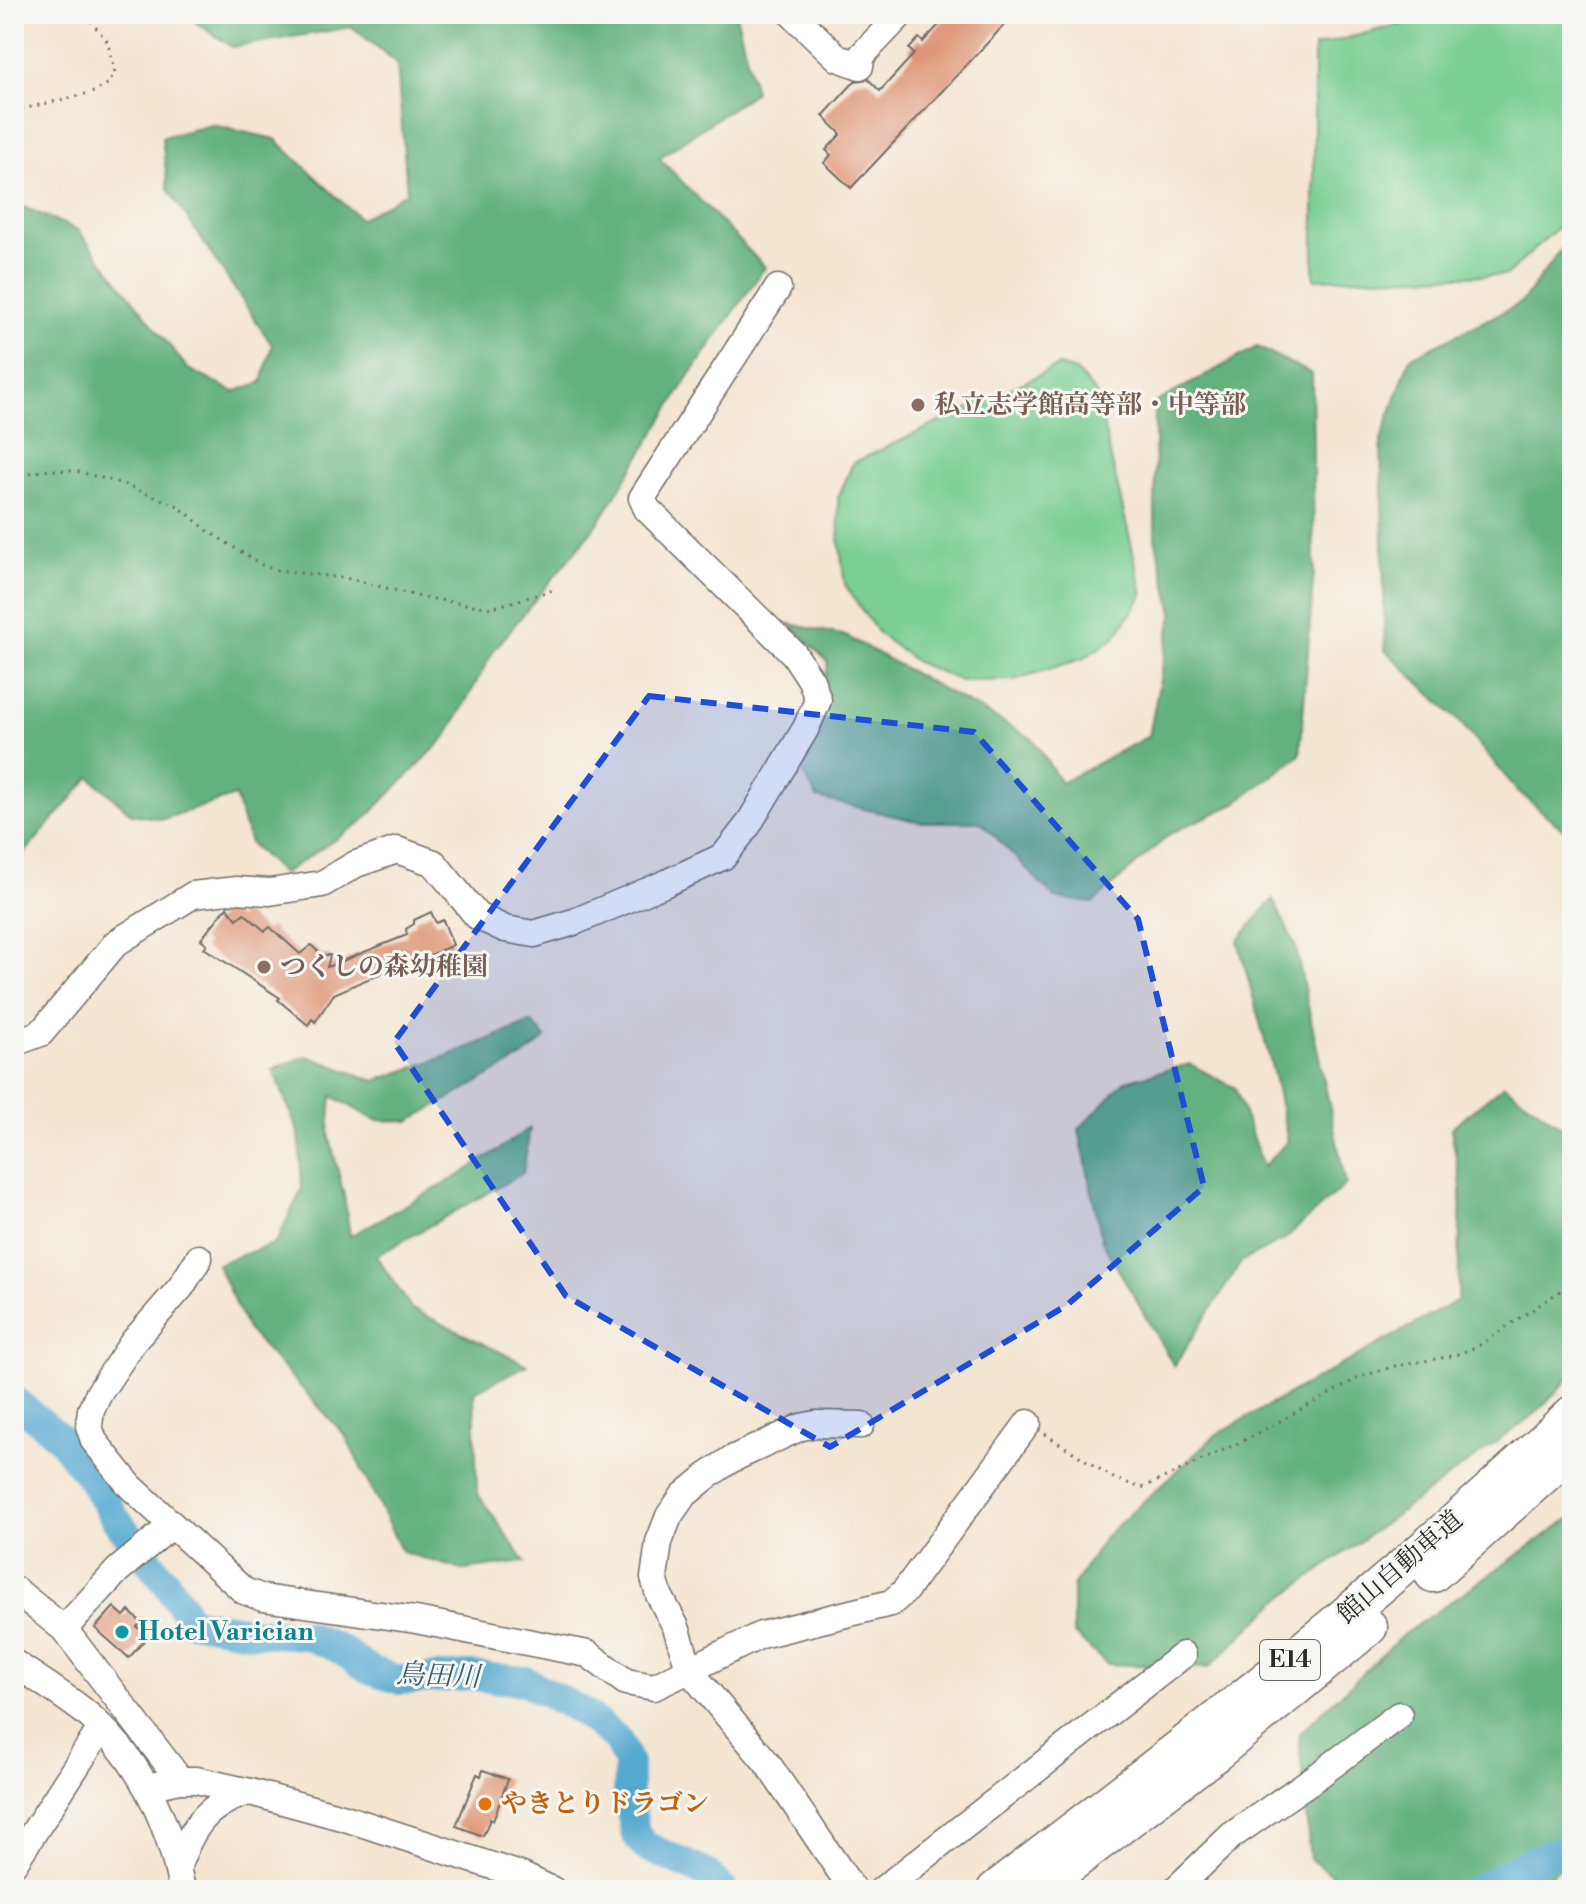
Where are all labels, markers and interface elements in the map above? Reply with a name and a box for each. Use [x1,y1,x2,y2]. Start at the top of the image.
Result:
place label: 私立志学館高等部・中等部 [934,389,1246,421]
marker: 私立志学館高等部・中等部 [909,396,927,414]
place label: つくしの森幼稚園 [280,951,488,983]
marker: つくしの森幼稚園 [255,958,273,976]
street label: 館山自動車道 [1331,1504,1469,1630]
place label: Hotel Varician [138,1616,314,1648]
marker: Hotel Varician [113,1623,131,1641]
road number: E14 [1260,1640,1320,1680]
water label: 鳥田川 [395,1657,484,1695]
place label: やきとりドラゴン [501,1788,709,1820]
marker: やきとりドラゴン [476,1795,494,1813]

